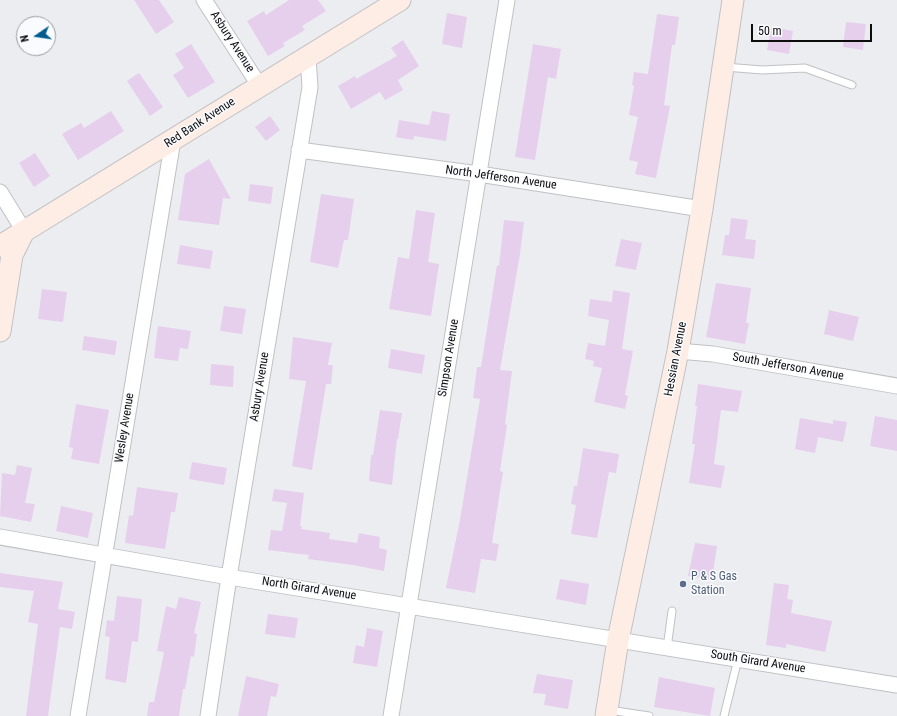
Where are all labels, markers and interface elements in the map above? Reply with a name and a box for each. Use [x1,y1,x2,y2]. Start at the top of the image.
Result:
street label: Asbury Avenue [207,9,257,75]
north arrow [16,16,56,56]
scale bar [753,16,874,42]
text: 50 m [758,24,782,38]
text: N [18,34,32,43]
street label: Red Bank Avenue [162,95,238,151]
street label: North Jefferson Avenue [444,163,558,193]
street label: Simpson Avenue [436,318,462,398]
street label: Hessian Avenue [662,321,690,397]
street label: South Jefferson Avenue [731,350,845,384]
street label: Asbury Avenue [247,351,273,423]
street label: Wesley Avenue [112,392,138,464]
place label: P & S Gas Station [691,570,737,598]
street label: North Girard Avenue [261,574,357,604]
marker: P & S Gas Station [678,579,688,589]
street label: South Girard Avenue [709,647,807,677]

